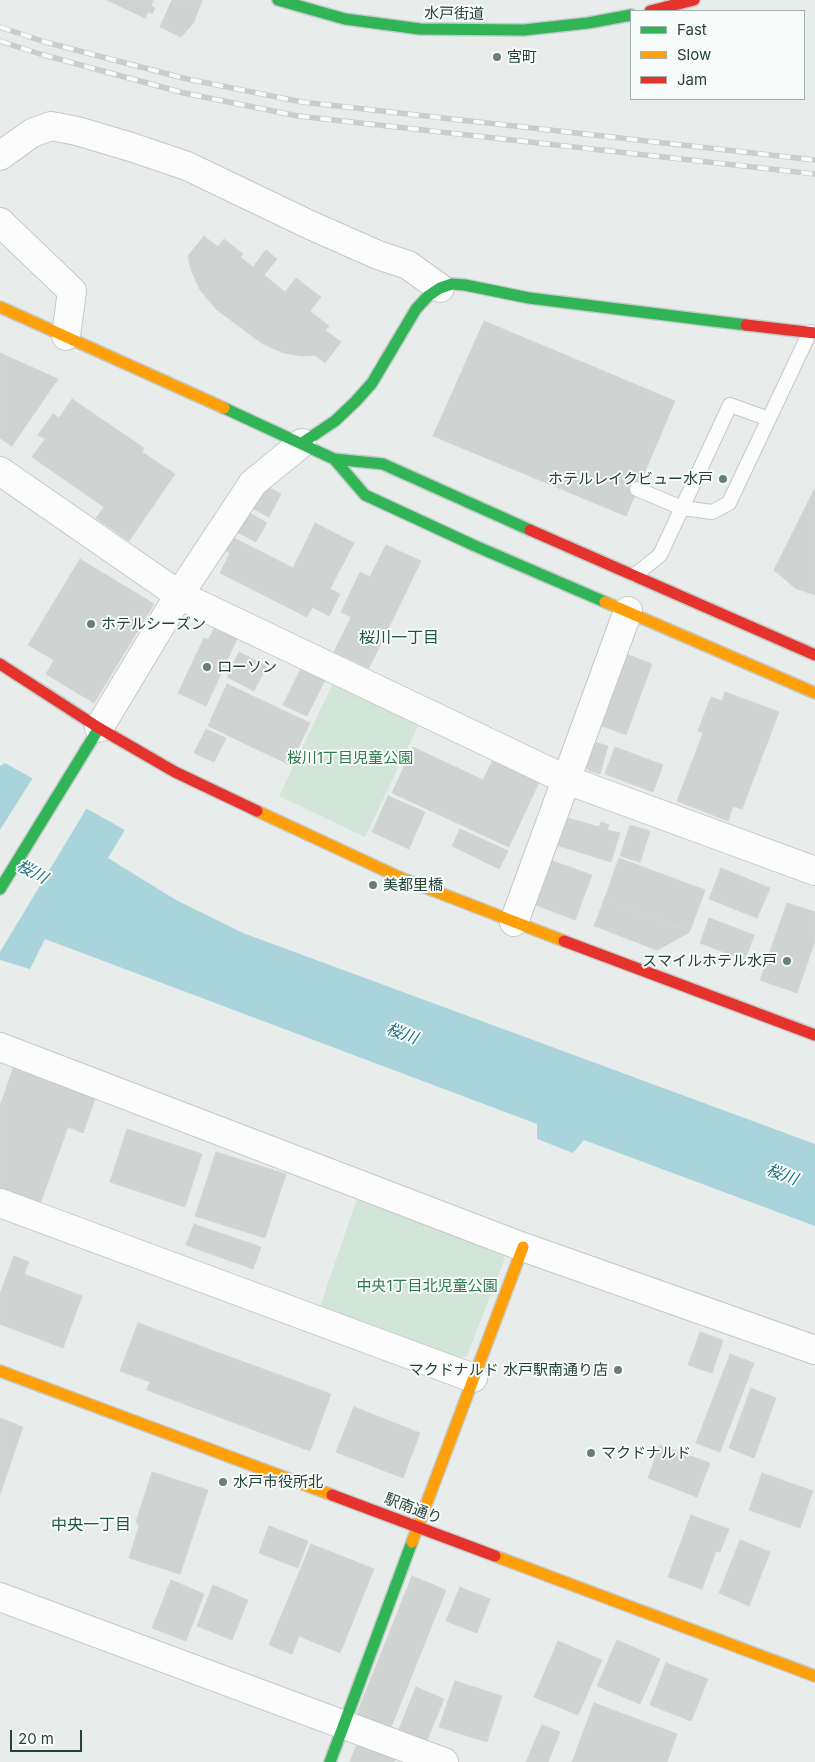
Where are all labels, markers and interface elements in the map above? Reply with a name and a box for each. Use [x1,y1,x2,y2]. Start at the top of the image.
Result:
street label: 水戸街道 [424,4,484,24]
legend [630,10,805,100]
text: Fast [677,20,707,39]
text: Slow [677,45,711,64]
place label: 宮町 [507,48,537,66]
marker: 宮町 [491,51,503,63]
text: Jam [677,70,707,89]
place label: ホテルレイクビュー水戸 [548,470,713,488]
marker: ホテルレイクビュー水戸 [717,473,729,485]
place label: ホテルシーズン [101,615,206,633]
marker: ホテルシーズン [85,618,97,630]
district label: 桜川一丁目 [359,628,439,648]
place label: ローソン [217,658,277,676]
marker: ローソン [201,661,213,673]
park label: 桜川1丁目児童公園 [287,749,413,767]
water label: 桜川 [13,856,51,888]
place label: 美都里橋 [383,876,443,894]
marker: 美都里橋 [367,879,379,891]
place label: スマイルホテル水戸 [642,952,777,970]
marker: スマイルホテル水戸 [781,955,793,967]
water label: 桜川 [384,1020,420,1048]
water label: 桜川 [764,1161,800,1189]
park label: 中央1丁目北児童公園 [356,1277,498,1295]
place label: マクドナルド 水戸駅南通り店 [409,1361,608,1379]
marker: マクドナルド 水戸駅南通り店 [612,1364,624,1376]
place label: マクドナルド [601,1444,691,1462]
marker: マクドナルド [585,1447,597,1459]
place label: 水戸市役所北 [233,1473,323,1491]
marker: 水戸市役所北 [217,1476,229,1488]
street label: 駅南通り [382,1490,444,1528]
district label: 中央一丁目 [51,1515,131,1535]
scale bar [12,1720,85,1752]
text: 20 m [18,1729,54,1748]

